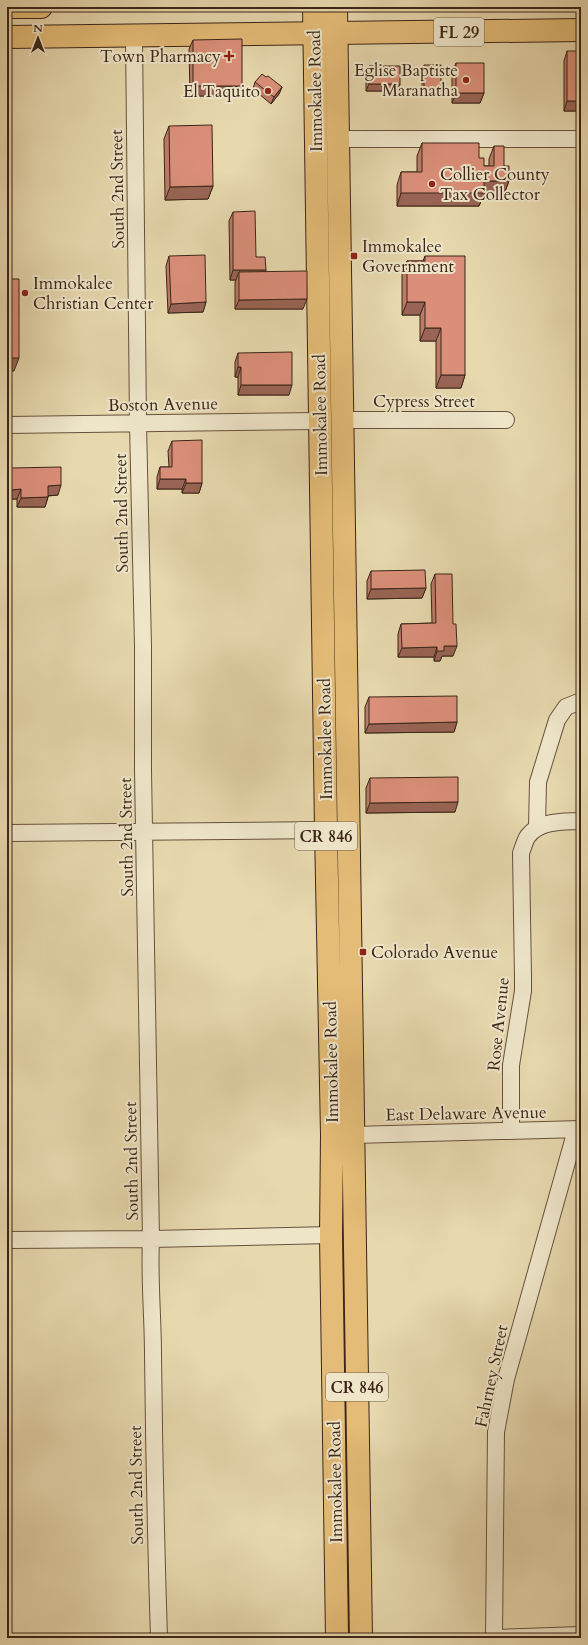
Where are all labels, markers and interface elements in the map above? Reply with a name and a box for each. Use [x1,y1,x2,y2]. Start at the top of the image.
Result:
north arrow [18,18,58,58]
road number: FL 29 [434,18,484,46]
text: N [33,21,43,36]
street label: Immokalee Road [303,30,328,152]
place label: Town Pharmacy [100,45,221,68]
marker: Town Pharmacy [224,51,234,61]
place label: Eglise Baptiste Maranatha [354,59,459,102]
marker: Eglise Baptiste Maranatha [461,75,471,85]
place label: El Taquito [183,80,260,103]
marker: El Taquito [263,86,273,96]
street label: South 2nd Street [105,129,130,249]
place label: Collier County Tax Collector [440,163,550,206]
marker: Collier County Tax Collector [427,179,437,189]
place label: Immokalee Government [362,235,455,278]
marker: Immokalee Government [349,251,359,261]
place label: Immokalee Christian Center [33,272,154,315]
marker: Immokalee Christian Center [20,288,30,298]
street label: Immokalee Road [308,354,333,476]
street label: Cypress Street [373,390,476,413]
street label: Boston Avenue [108,392,218,417]
street label: South 2nd Street [109,453,134,573]
street label: Immokalee Road [313,678,338,800]
street label: South 2nd Street [114,777,139,897]
road number: CR 846 [295,822,357,850]
place label: Colorado Avenue [371,941,498,964]
marker: Colorado Avenue [358,947,368,957]
street label: Rose Avenue [482,976,515,1072]
street label: Immokalee Road [319,1001,344,1123]
street label: South 2nd Street [119,1101,144,1221]
street label: East Delaware Avenue [385,1101,547,1126]
street label: Fahrney Street [469,1322,514,1430]
road number: CR 846 [326,1373,388,1401]
street label: Immokalee Road [323,1421,348,1543]
street label: South 2nd Street [124,1425,149,1545]

